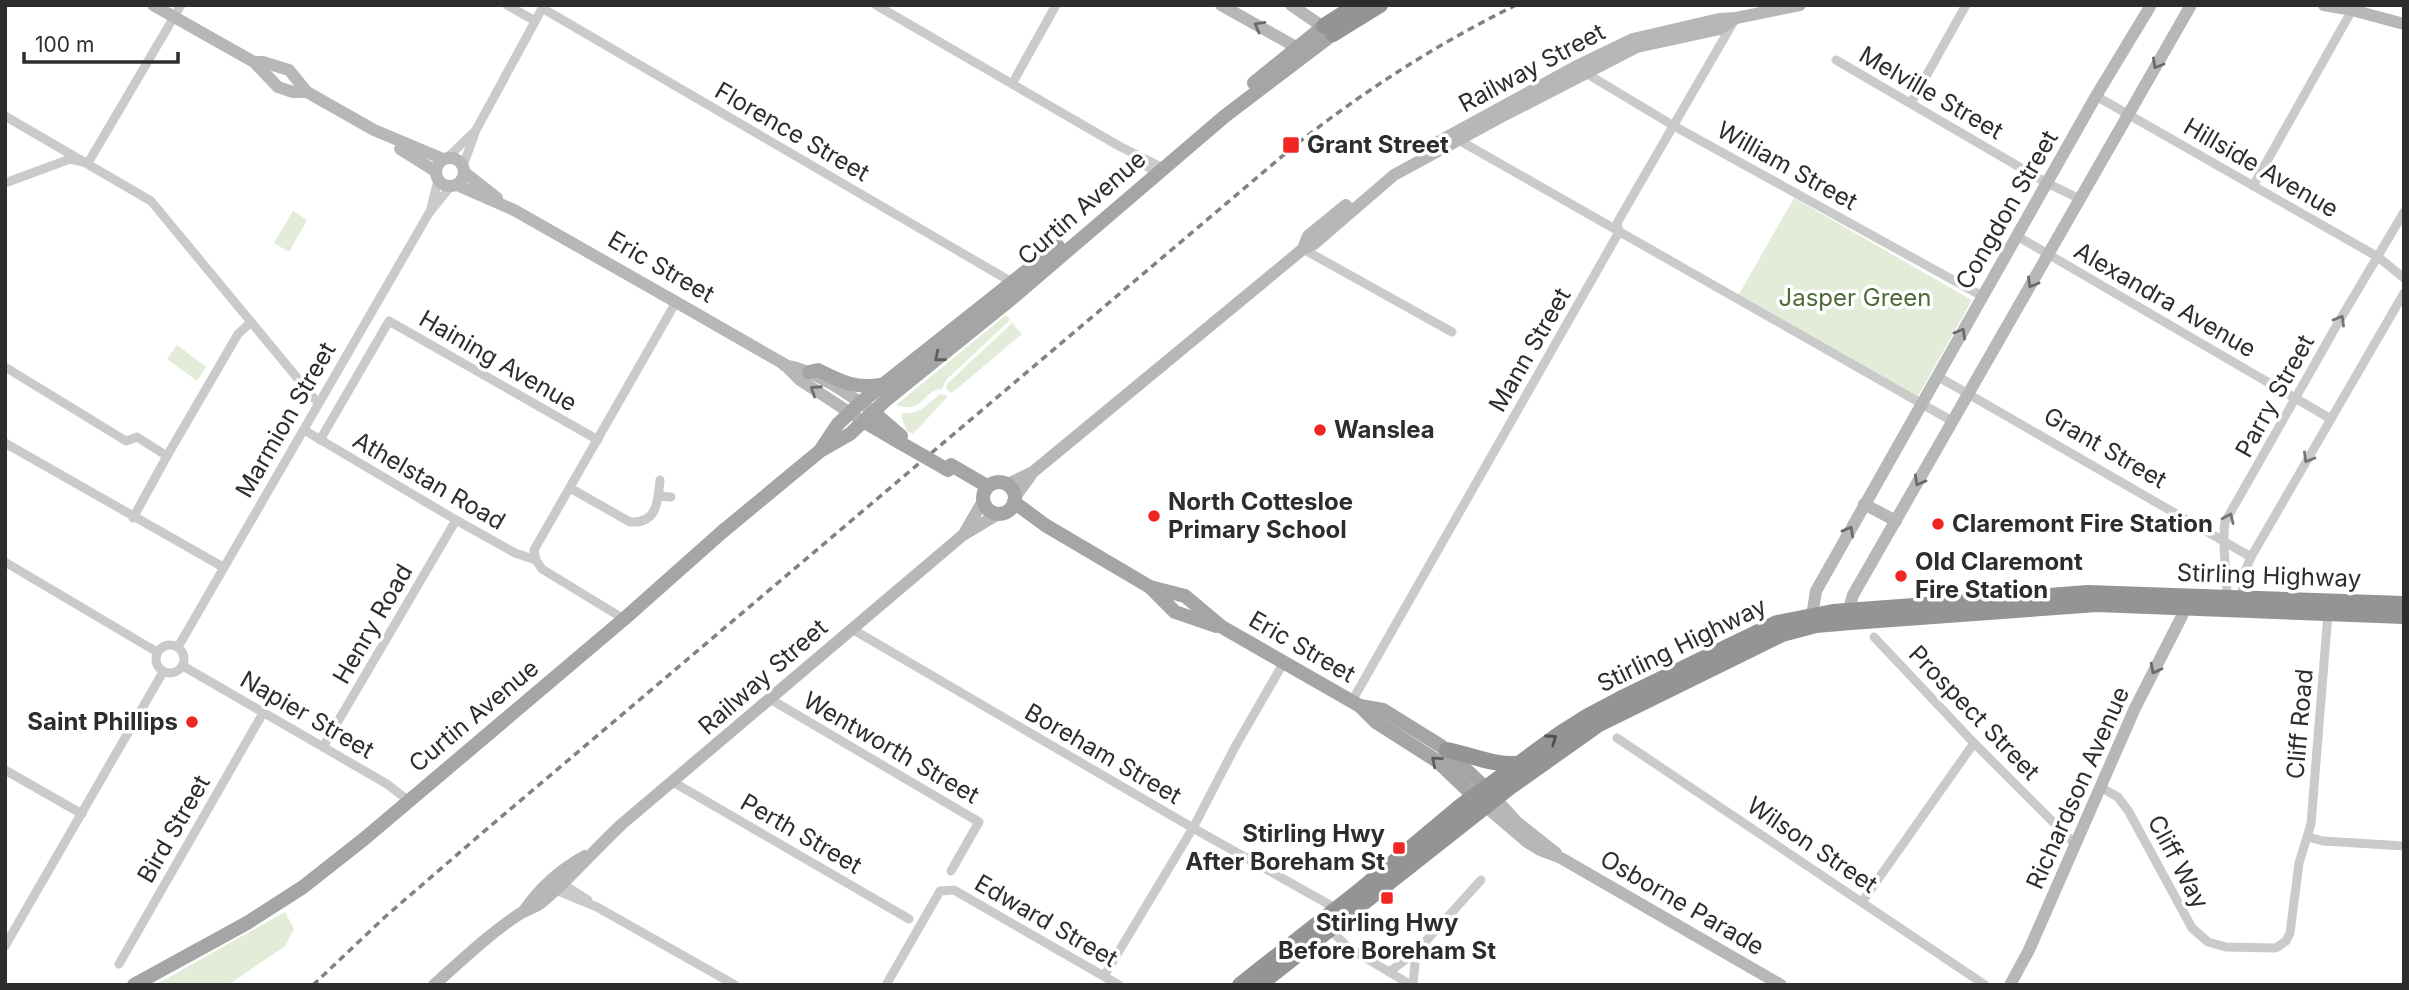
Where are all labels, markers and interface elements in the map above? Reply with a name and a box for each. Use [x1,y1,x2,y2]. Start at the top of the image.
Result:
street label: Railway Street [1454,17,1610,118]
scale bar [24,21,178,65]
one-way arrow [1253,21,1266,34]
text: 100 m [35,32,94,57]
street label: Melville Street [1854,40,2008,145]
one-way arrow [2152,57,2165,70]
street label: Florence Street [710,76,875,188]
street label: Hillside Avenue [2179,112,2344,223]
street label: William Street [1712,115,1863,216]
street label: Congdon Street [1949,125,2064,294]
place label: Grant Street [1307,130,1449,159]
marker: Grant Street [1281,135,1301,155]
street label: Curtin Avenue [1012,144,1152,271]
street label: Eric Street [603,225,720,309]
street label: Alexandra Avenue [2069,236,2261,363]
one-way arrow [2027,276,2040,288]
street label: Mann Street [1483,283,1577,417]
park label: Jasper Green [1778,283,1932,312]
street label: Haining Avenue [414,304,582,417]
one-way arrow [2332,315,2345,327]
one-way arrow [1953,328,1966,340]
street label: Parry Street [2229,329,2320,462]
street label: Marmion Street [229,337,342,503]
one-way arrow [934,349,947,361]
one-way arrow [810,386,823,399]
street label: Grant Street [2039,401,2172,494]
place label: Wanslea [1334,415,1435,444]
marker: Wanslea [1312,422,1328,438]
street label: Athelstan Road [348,425,510,536]
one-way arrow [2303,451,2316,464]
one-way arrow [1914,473,1927,486]
place label: North Cottesloe Primary School [1168,487,1353,544]
marker: North Cottesloe Primary School [1146,508,1162,524]
place label: Claremont Fire Station [1952,509,2213,538]
one-way arrow [2221,513,2235,525]
marker: Claremont Fire Station [1930,516,1946,532]
one-way arrow [1841,526,1854,538]
place label: Old Claremont Fire Station [1915,547,2083,604]
street label: Stirling Highway [2176,558,2362,593]
street label: Henry Road [327,559,419,689]
marker: Old Claremont Fire Station [1893,568,1909,584]
street label: Stirling Highway [1592,591,1771,698]
street label: Eric Street [1244,605,1361,689]
street label: Railway Street [692,613,833,740]
street label: Prospect Street [1903,639,2046,786]
street label: Curtin Avenue [403,653,544,778]
one-way arrow [2149,662,2163,674]
street label: Napier Street [235,665,379,765]
street label: Cliff Road [2280,668,2319,780]
street label: Richardson Avenue [2020,682,2135,893]
street label: Wentworth Street [798,685,985,810]
street label: Boreham Street [1020,697,1187,810]
place label: Saint Phillips [27,707,178,736]
marker: Saint Phillips [184,714,200,730]
one-way arrow [1544,735,1557,747]
one-way arrow [1431,757,1444,769]
street label: Bird Street [131,770,216,888]
street label: Perth Street [735,787,867,880]
street label: Wilson Street [1742,790,1883,899]
street label: Cliff Way [2142,810,2215,914]
place label: Stirling Hwy After Boreham St [1185,819,1386,876]
marker: Stirling Hwy After Boreham St [1391,840,1407,856]
street label: Osborne Parade [1595,844,1769,961]
street label: Edward Street [970,868,1123,973]
marker: Stirling Hwy Before Boreham St [1379,890,1395,906]
place label: Stirling Hwy Before Boreham St [1278,908,1496,965]

